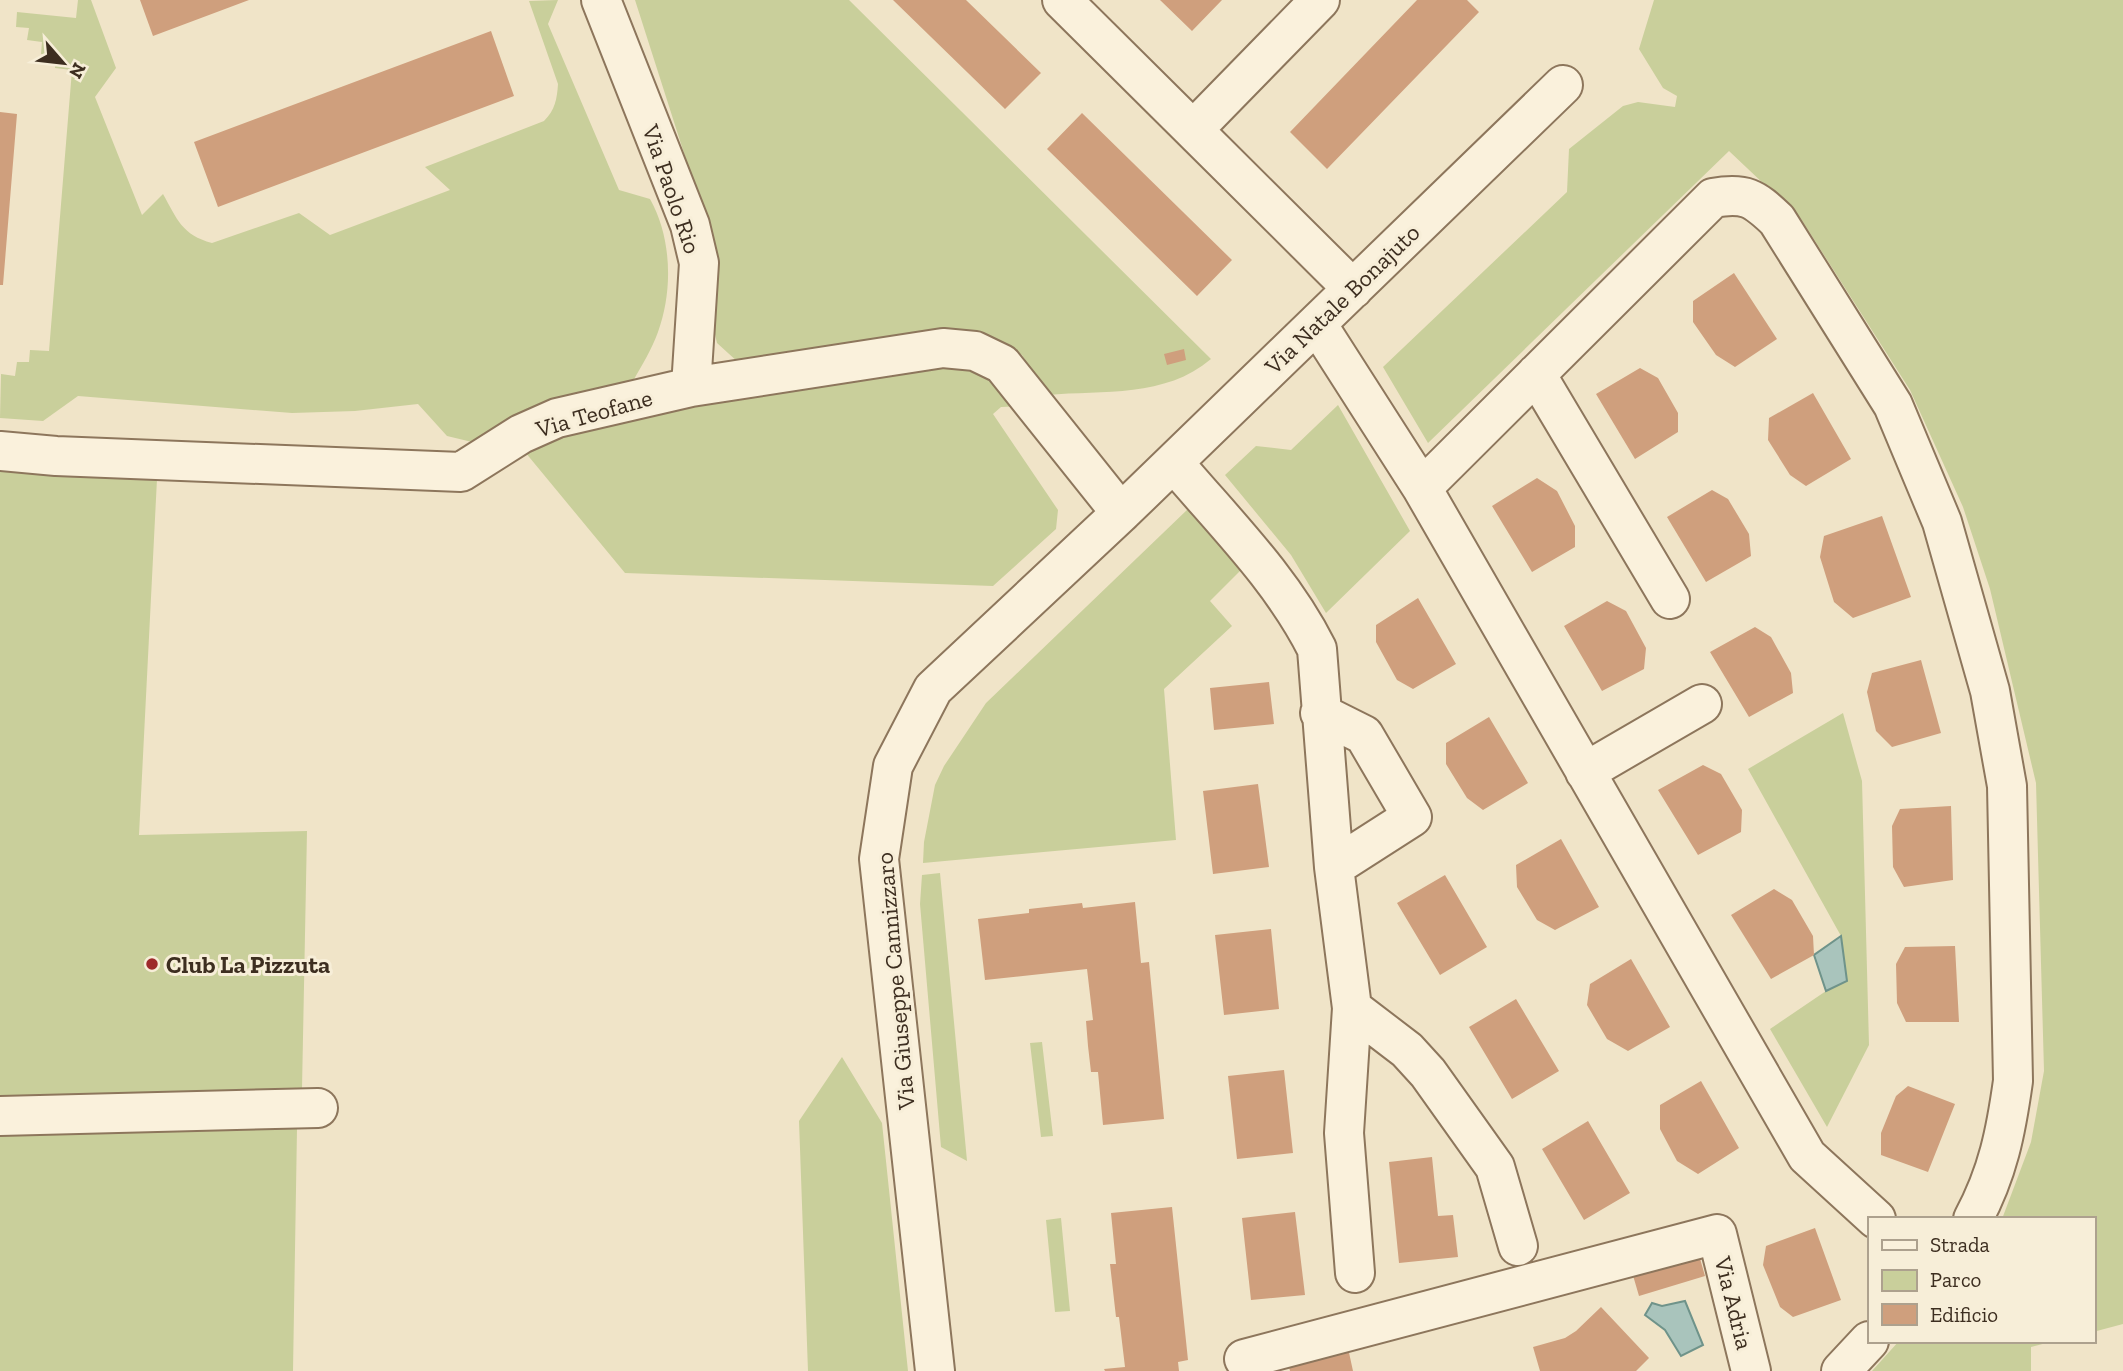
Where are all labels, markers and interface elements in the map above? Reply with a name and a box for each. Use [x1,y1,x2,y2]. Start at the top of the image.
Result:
north arrow [28,28,98,98]
text: N [64,59,91,83]
street label: Via Paolo Rio [636,120,708,257]
street label: Via Natale Bonajuto [1258,218,1425,381]
street label: Via Teofane [532,383,655,444]
street label: Via Giuseppe Cannizzaro [869,851,921,1112]
place label: Club La Pizzuta [166,950,330,979]
marker: Club La Pizzuta [144,956,160,972]
legend [1868,1217,2095,1343]
text: Strada [1930,1232,1990,1257]
street label: Via Adria [1708,1252,1760,1353]
text: Parco [1930,1267,1981,1292]
text: Edificio [1930,1302,1998,1327]

